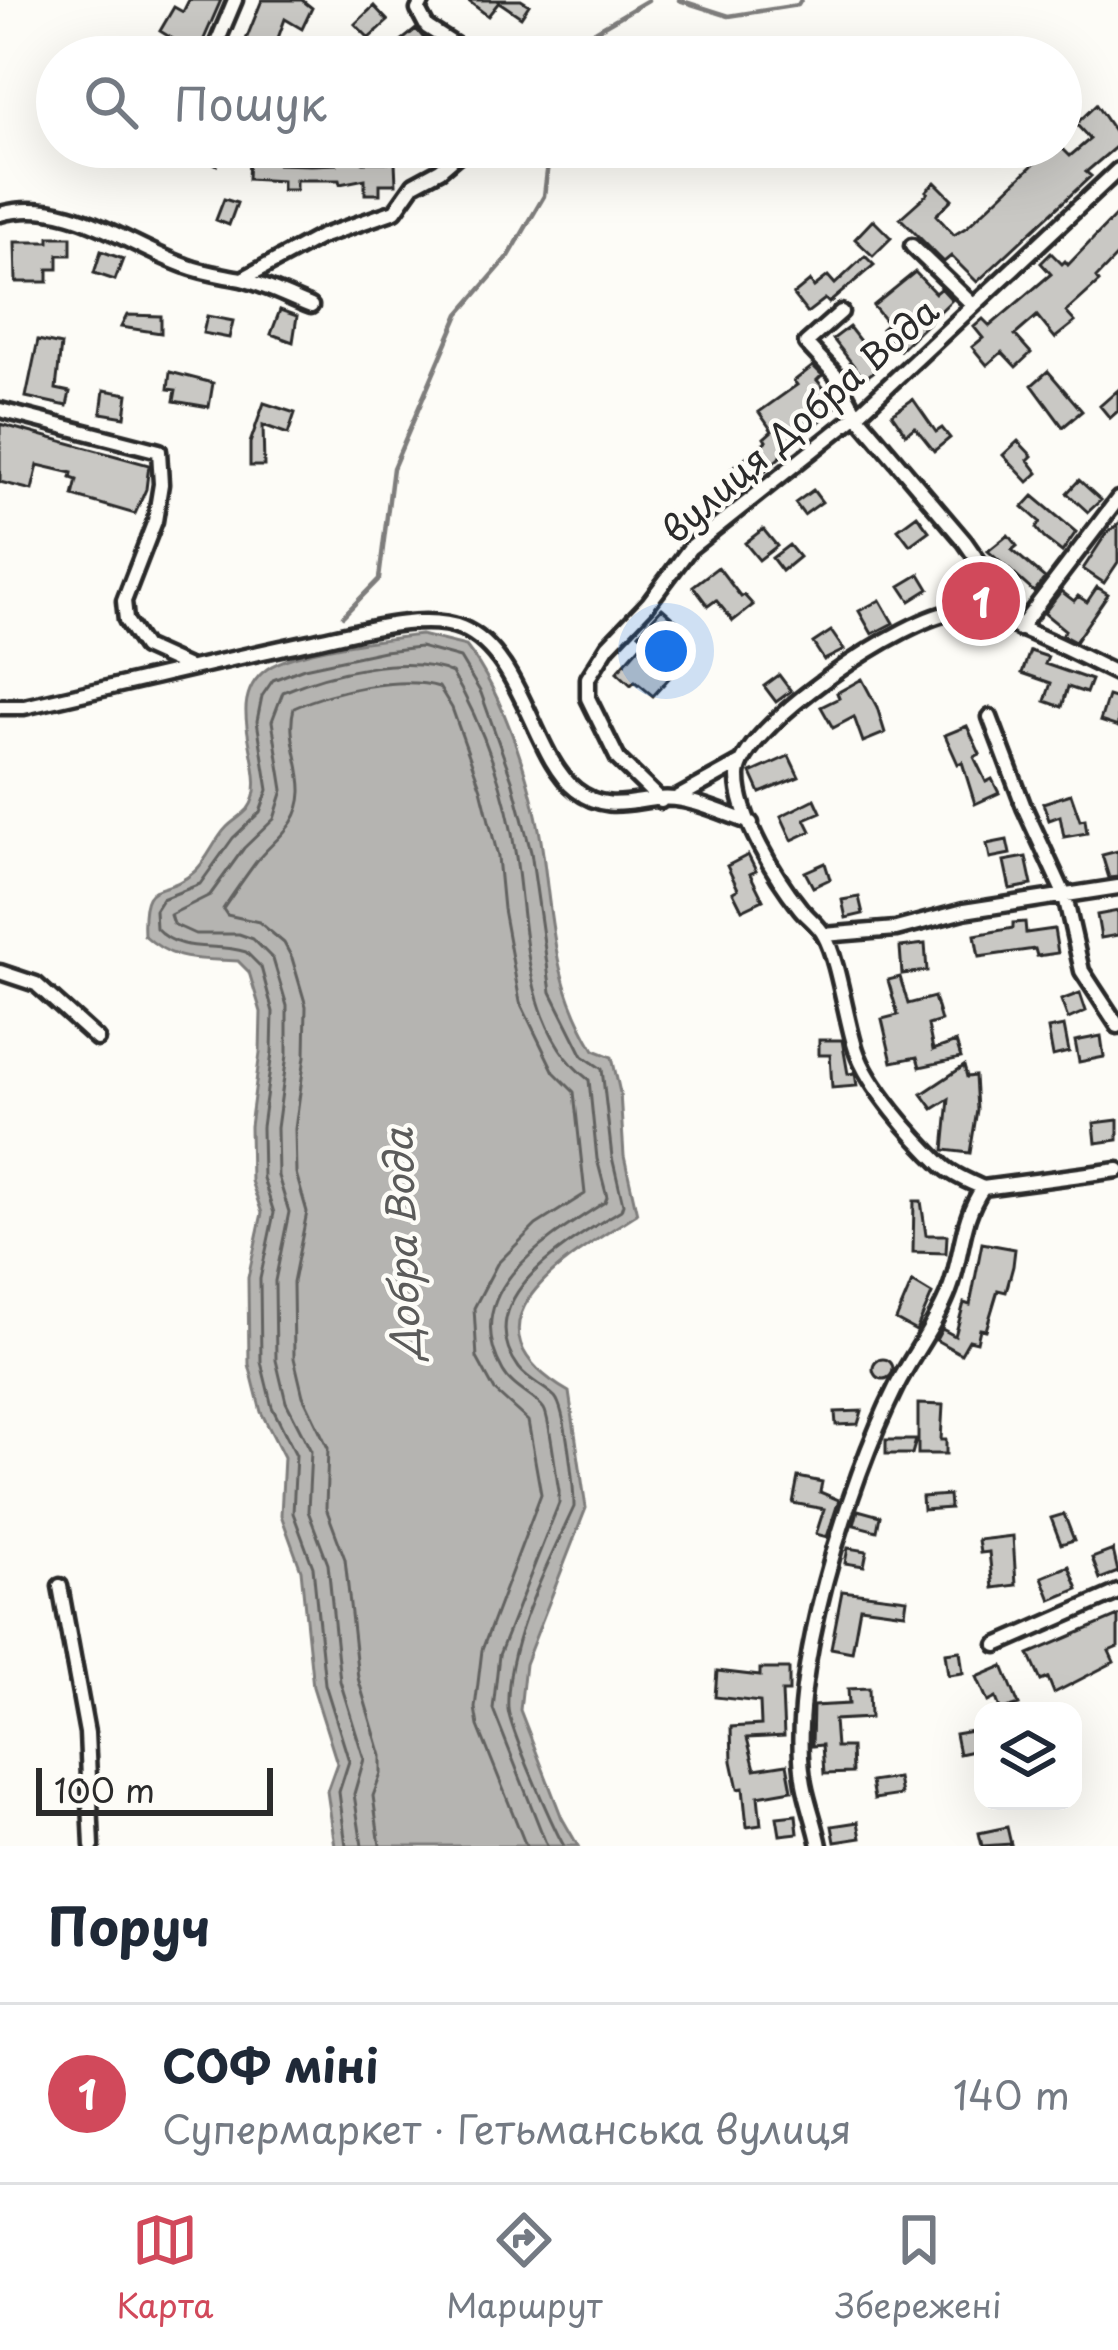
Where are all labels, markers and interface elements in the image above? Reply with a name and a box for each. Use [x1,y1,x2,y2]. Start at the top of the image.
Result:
search box [36,36,1082,168]
text: Пошук [174,68,327,136]
icon: search [78,69,144,135]
street label: вулиця Добра Вода [649,283,950,555]
pin: 1 [942,556,1020,646]
your location [636,621,696,681]
water label: Добра Вода [366,1126,434,1363]
map controls [974,1702,1082,1810]
button: layers [974,1702,1082,1810]
scale bar [36,1762,273,1815]
text: 100 m [54,1764,155,1814]
text: Поруч [48,1886,210,1963]
text: СОФ міні [162,2030,378,2098]
text: 1 [78,2064,96,2123]
text: 140 m [953,2064,1070,2123]
text: Супермаркет · Гетьманська вулиця [162,2098,852,2157]
tab: Карта [116,2207,213,2329]
tab: Маршрут [446,2207,603,2329]
tab: Збережені [836,2207,1002,2329]

